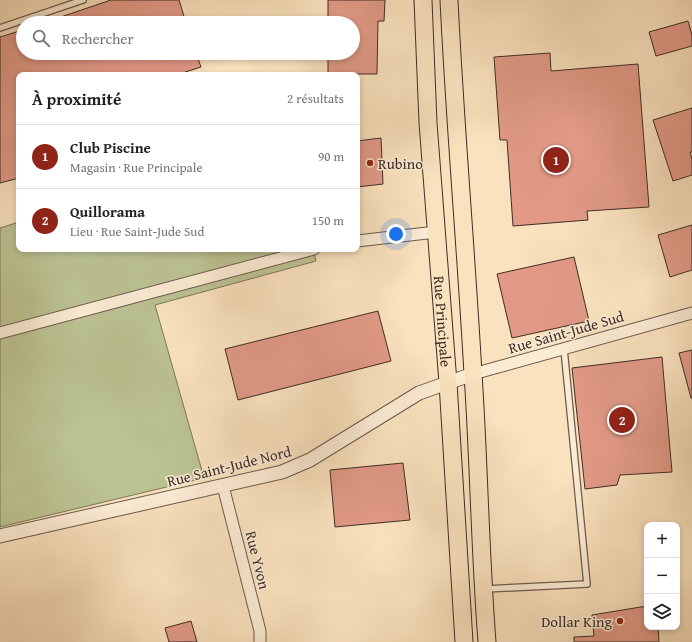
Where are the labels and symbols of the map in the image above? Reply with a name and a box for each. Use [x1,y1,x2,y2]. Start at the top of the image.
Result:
pin: 1 [543,145,569,175]
place label: Rubino [378,153,423,174]
marker: Rubino [365,158,375,168]
your location [386,224,406,244]
street label: Rue Principale [429,275,457,368]
street label: Rue Saint-Jude Sud [506,305,626,359]
pin: 2 [609,405,635,435]
street label: Rue Saint-Jude Nord [165,440,293,492]
street label: Rue Yvon [241,529,276,592]
place label: Dollar King [541,611,613,632]
marker: Dollar King [615,616,625,626]

